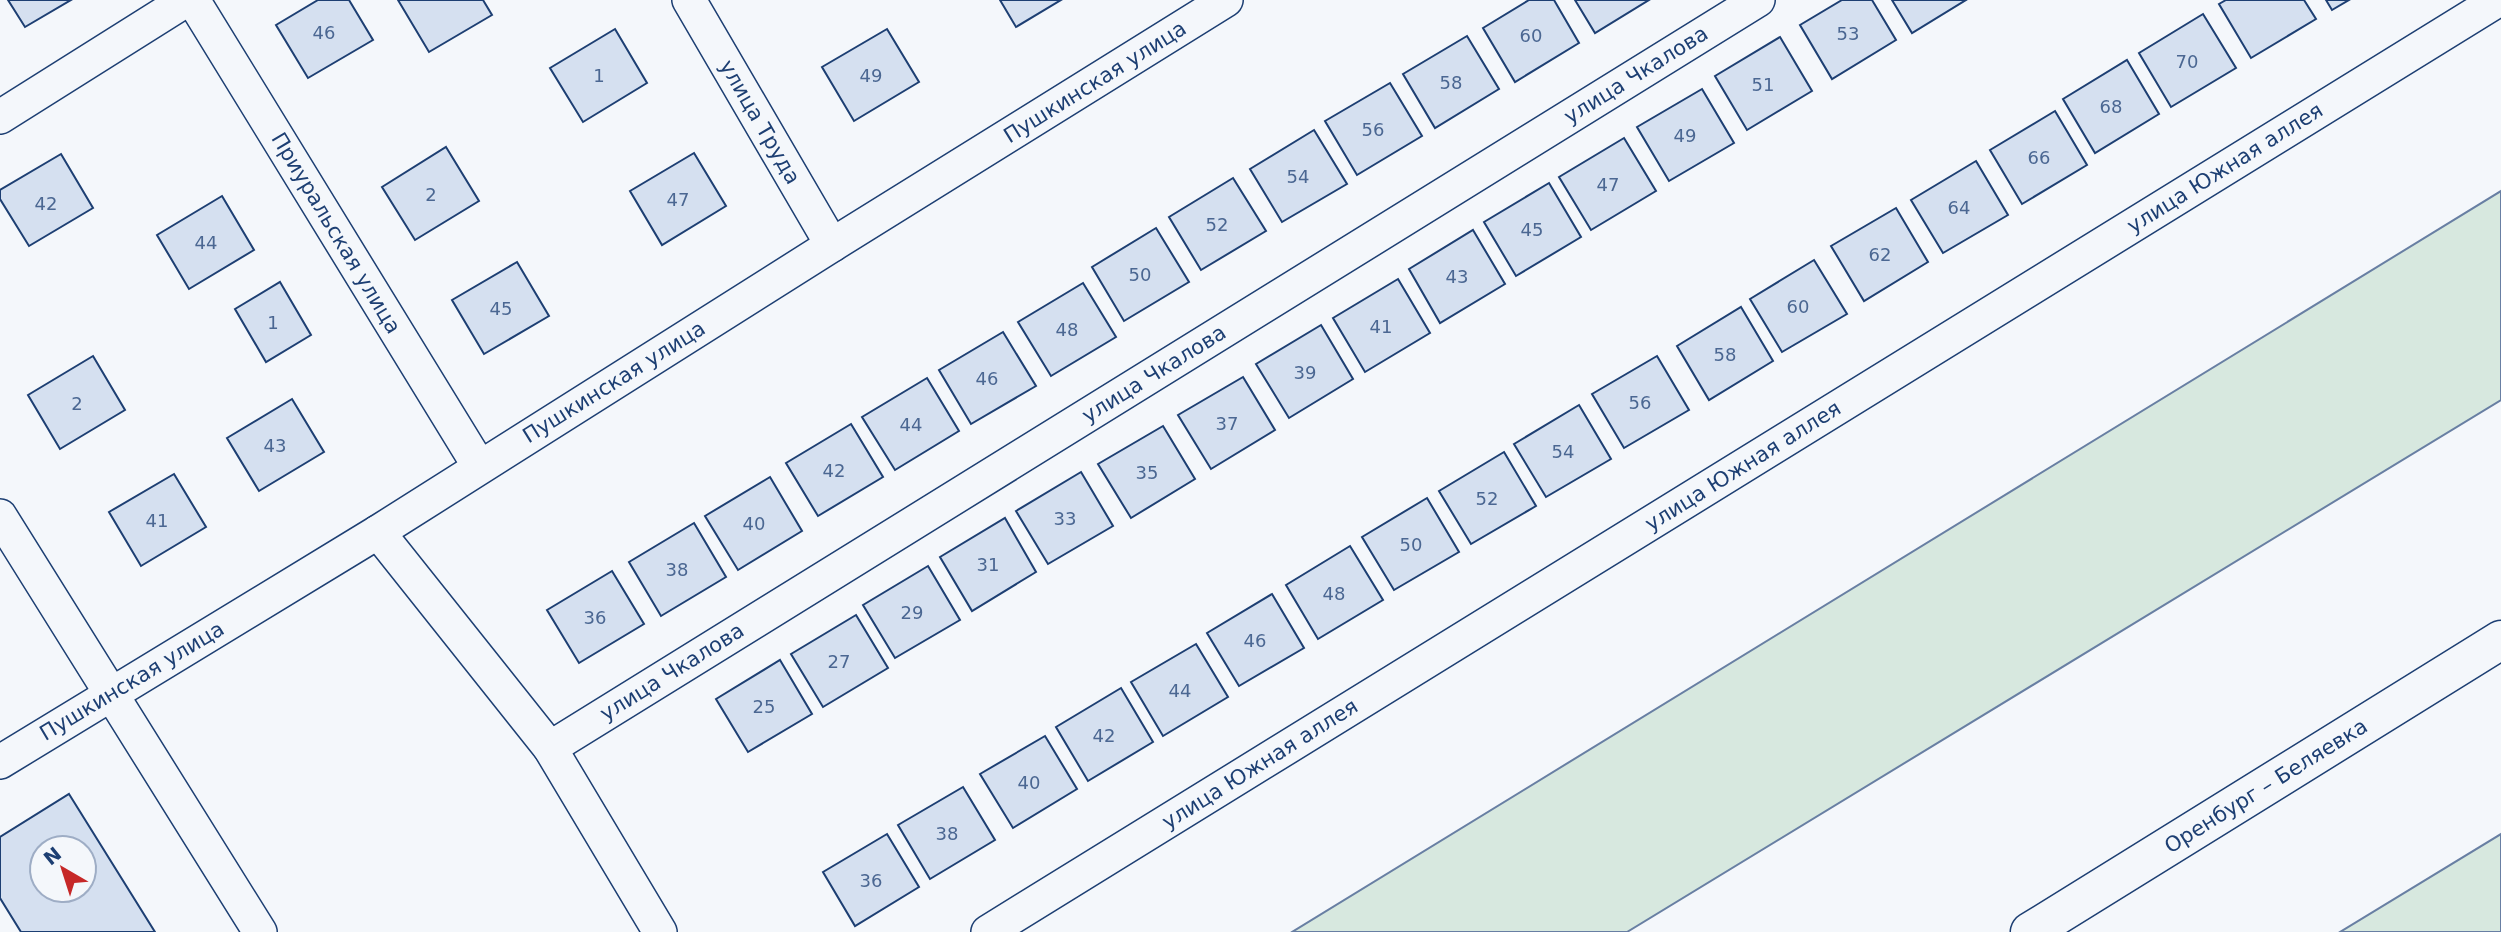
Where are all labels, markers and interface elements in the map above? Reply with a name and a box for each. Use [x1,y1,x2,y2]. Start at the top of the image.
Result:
street label: Пушкинская улица [999,16,1191,148]
street label: улица Чкалова [1560,21,1712,129]
house number: 46 [313,22,335,43]
house number: 53 [1837,23,1859,44]
house number: 60 [1520,25,1542,46]
house number: 70 [2176,51,2198,72]
street label: улица Труда [715,56,805,188]
house number: 1 [593,65,605,86]
house number: 49 [860,65,882,86]
house number: 58 [1440,72,1462,93]
house number: 51 [1752,74,1774,95]
house number: 68 [2100,96,2122,117]
street label: улица Южная аллея [2123,98,2327,238]
house number: 56 [1362,119,1384,140]
house number: 49 [1674,125,1696,146]
street label: Приуральская улица [266,128,406,338]
house number: 66 [2028,147,2050,168]
house number: 54 [1287,166,1309,187]
house number: 47 [1597,174,1619,195]
house number: 2 [425,184,437,205]
house number: 47 [667,189,689,210]
house number: 42 [35,193,57,214]
house number: 64 [1948,197,1970,218]
house number: 52 [1206,214,1228,235]
house number: 45 [1521,219,1543,240]
house number: 44 [195,232,217,253]
house number: 62 [1869,244,1891,265]
house number: 50 [1129,264,1151,285]
house number: 43 [1446,266,1468,287]
house number: 60 [1787,296,1809,317]
house number: 45 [490,298,512,319]
house number: 1 [267,312,279,333]
street label: Пушкинская улица [518,316,710,448]
house number: 41 [1370,316,1392,337]
house number: 48 [1056,319,1078,340]
street label: улица Чкалова [1078,320,1230,428]
house number: 58 [1714,344,1736,365]
house number: 39 [1294,362,1316,383]
house number: 46 [976,368,998,389]
house number: 56 [1629,392,1651,413]
house number: 2 [71,393,83,414]
street label: улица Южная аллея [1641,396,1845,536]
house number: 37 [1216,413,1238,434]
house number: 44 [900,414,922,435]
house number: 43 [264,435,286,456]
house number: 54 [1552,441,1574,462]
house number: 42 [823,460,845,481]
house number: 35 [1136,462,1158,483]
house number: 52 [1476,488,1498,509]
house number: 33 [1054,508,1076,529]
house number: 41 [146,510,168,531]
house number: 40 [743,513,765,534]
house number: 50 [1400,534,1422,555]
house number: 31 [977,554,999,575]
house number: 38 [666,559,688,580]
house number: 48 [1323,583,1345,604]
house number: 29 [901,602,923,623]
house number: 36 [584,607,606,628]
street label: Пушкинская улица [36,616,228,746]
street label: улица Чкалова [596,618,748,726]
house number: 46 [1244,630,1266,651]
house number: 27 [828,651,850,672]
house number: 44 [1169,680,1191,701]
street label: улица Южная аллея [1158,694,1362,834]
house number: 25 [753,696,775,717]
street label: Оренбург – Беляевка [2160,714,2372,858]
house number: 42 [1093,725,1115,746]
house number: 40 [1018,772,1040,793]
house number: 38 [936,823,958,844]
north arrow [28,834,98,904]
text: N [39,842,65,869]
house number: 36 [860,870,882,891]

